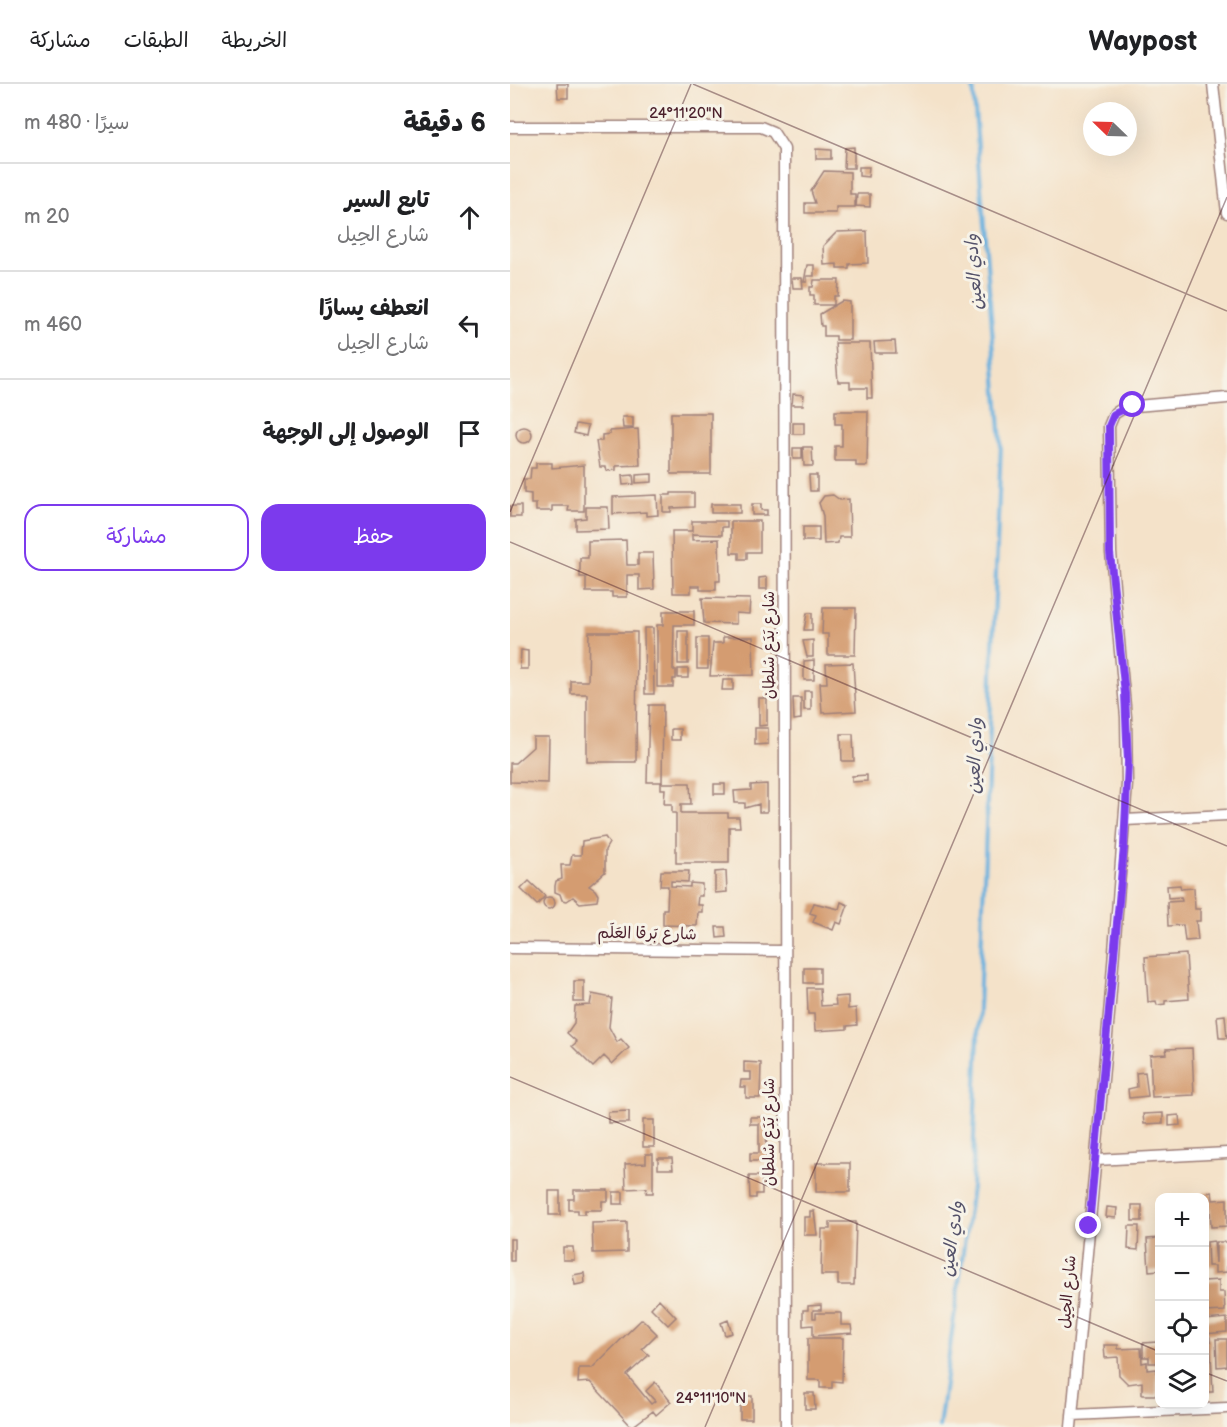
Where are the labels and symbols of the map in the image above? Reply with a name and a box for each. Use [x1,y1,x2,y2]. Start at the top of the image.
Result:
north arrow [1083,102,1137,156]
text: 24°11'20"N [649,104,723,123]
water label: وادي العين [961,232,989,311]
route start [1119,391,1145,417]
street label: شارع بَدَع سُلطان [760,591,780,699]
water label: وادي العين [963,717,989,795]
street label: شارع بَرقا العَلَم [597,922,697,946]
street label: شارع بَدَع سُلطان [760,1078,780,1186]
water label: وادي العين [936,1199,970,1279]
route end [1075,1212,1101,1238]
street label: شارع الحِيل [1055,1254,1082,1330]
text: 24°11'10"N [676,1389,746,1408]

